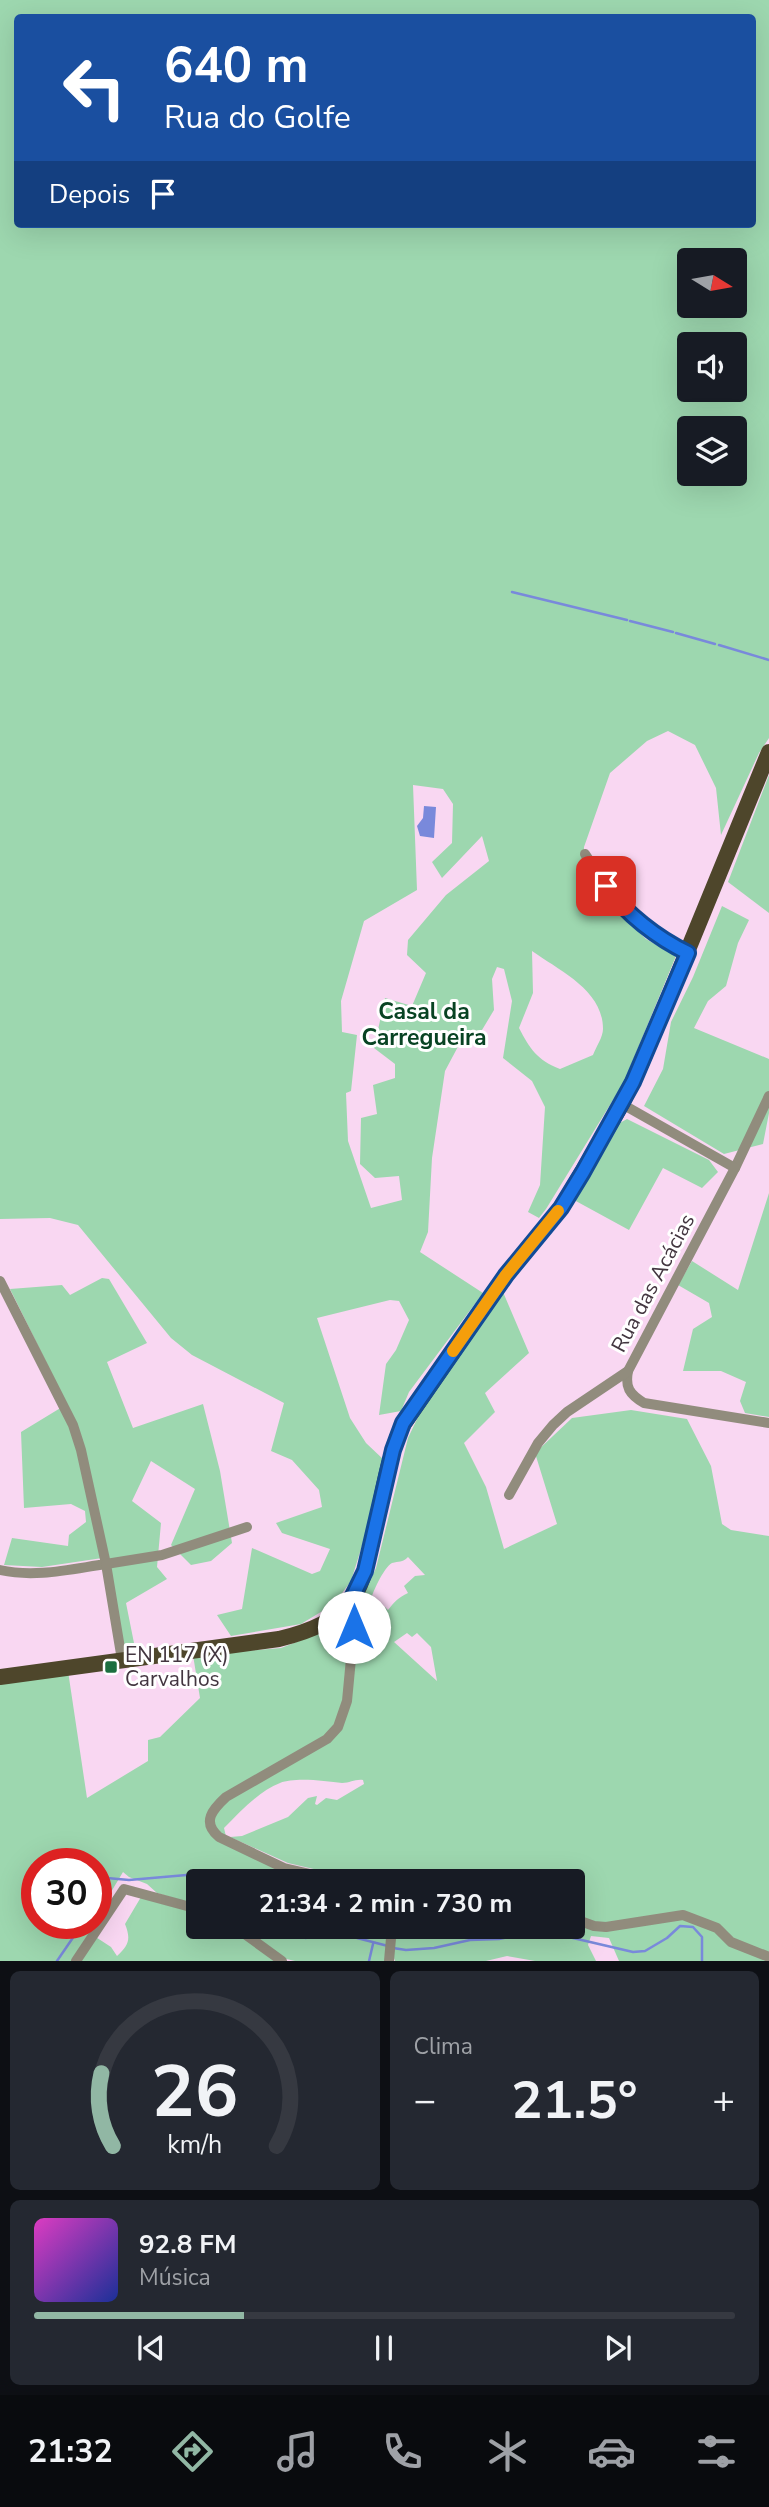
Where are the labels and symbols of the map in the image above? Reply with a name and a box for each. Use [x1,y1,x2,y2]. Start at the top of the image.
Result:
north arrow [677,248,747,318]
pin [576,856,636,916]
district label: Casal da Carregueira [361,996,487,1053]
street label: Rua das Acácias [605,1209,701,1357]
position arrow [317,1590,391,1664]
place label: EN 117 (X) Carvalhos [125,1641,229,1693]
marker: EN 117 (X) Carvalhos [103,1659,119,1675]
speed limit sign: 30 [21,1848,112,1939]

